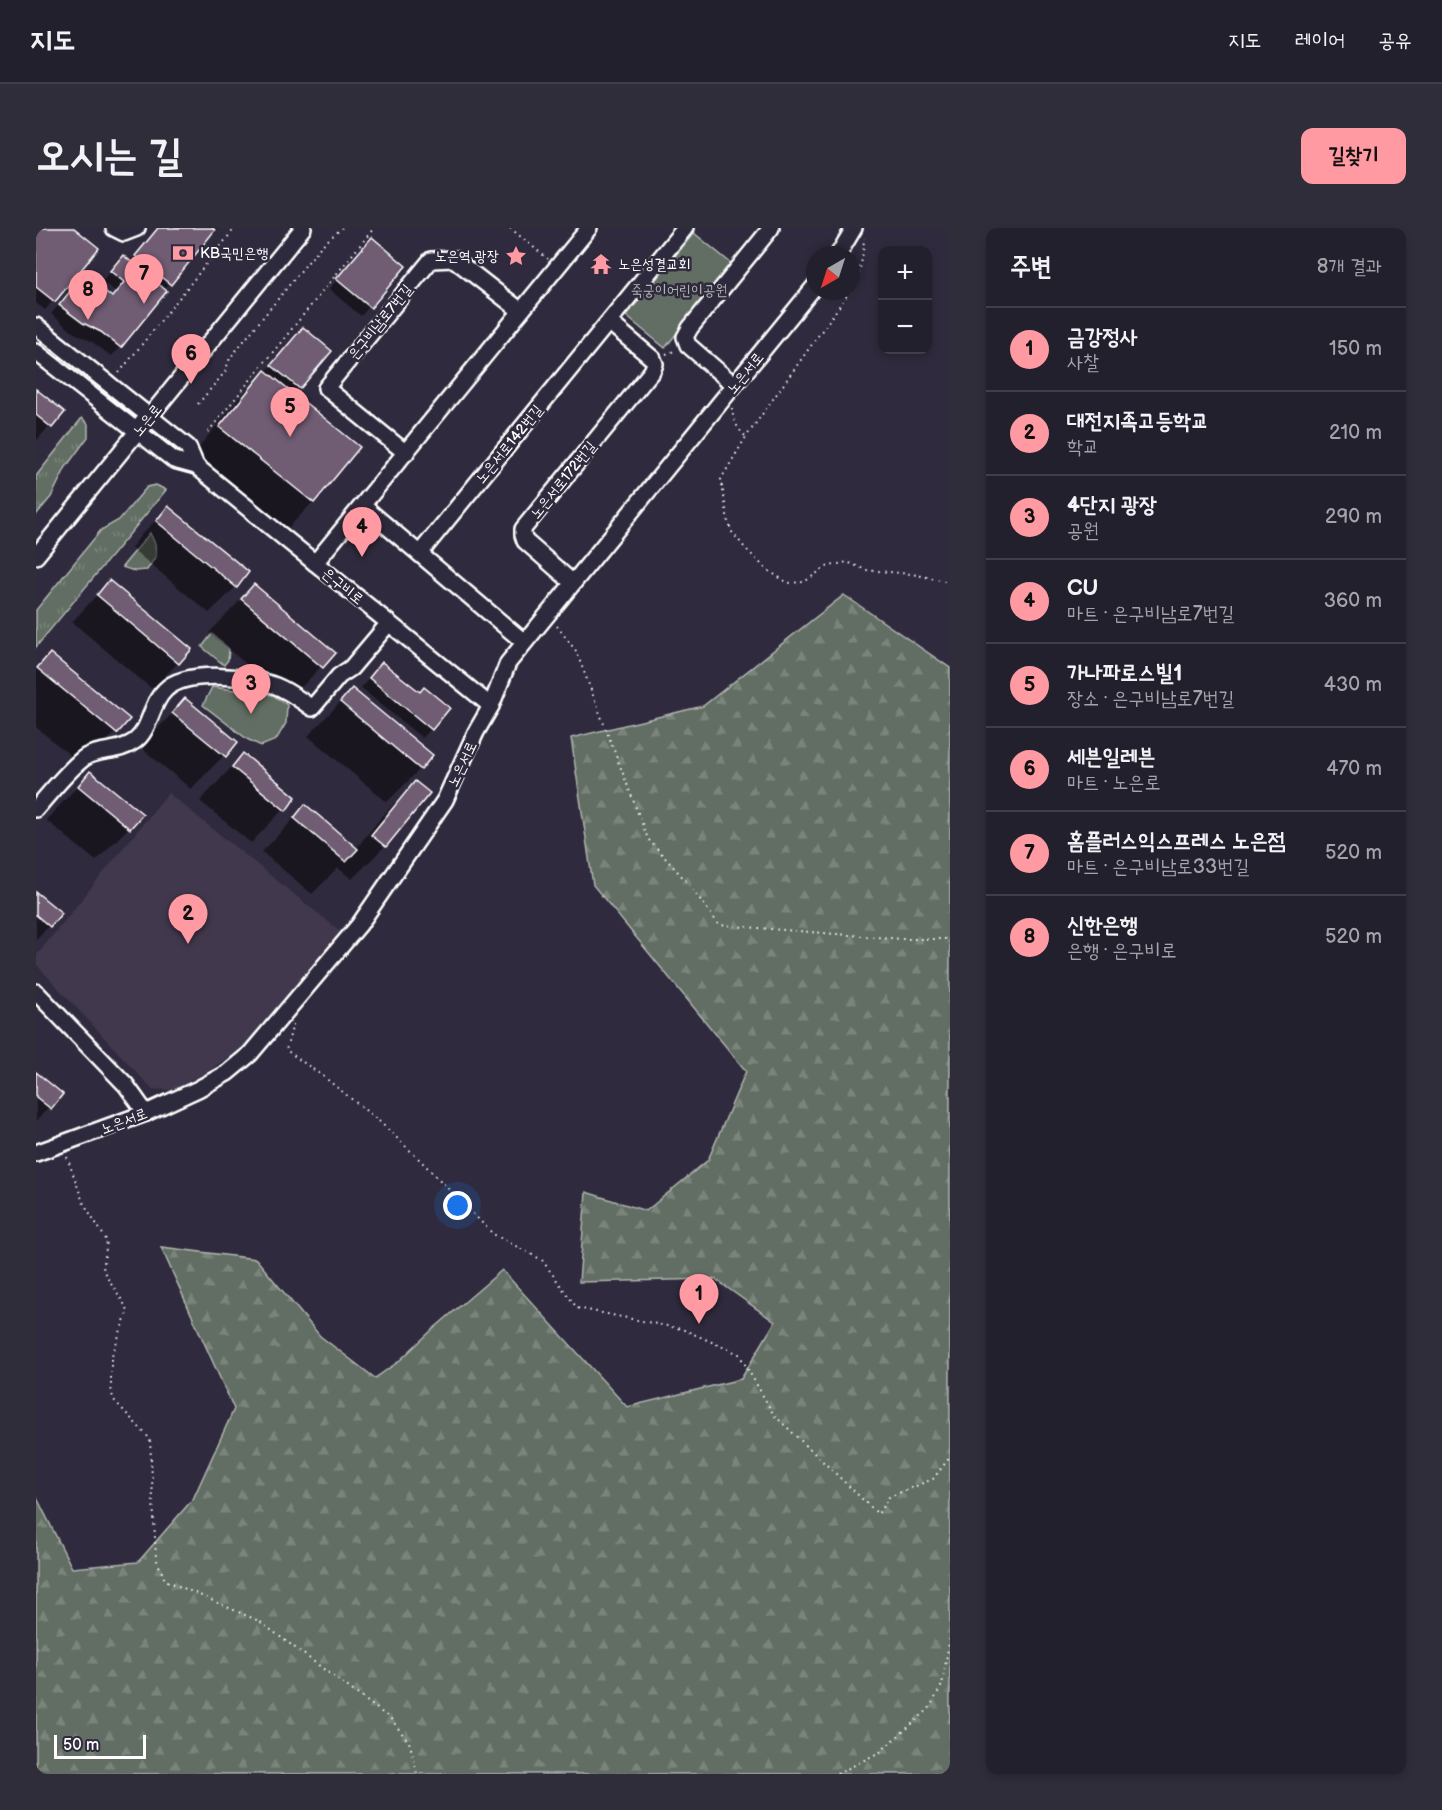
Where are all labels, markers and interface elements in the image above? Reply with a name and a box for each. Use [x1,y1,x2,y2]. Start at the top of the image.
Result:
text: 지도 [30,24,75,57]
text: 지도 [1228,28,1262,53]
text: 레이어 [1295,28,1345,53]
text: 공유 [1378,28,1412,53]
button: 길찾기 [1301,128,1406,184]
text: 오시는 길 [36,131,183,182]
bank icon: KB국민은행 [171,241,195,265]
place label: KB국민은행 [200,244,268,263]
place icon: 노은역 광장 [504,244,528,268]
north arrow [806,246,860,300]
map controls [878,246,932,354]
button: + [878,246,932,300]
place label: 노은역 광장 [435,247,499,266]
temple icon: 노은성결교회 [589,252,613,276]
text: 주변 [1010,252,1052,283]
pin: 7 [124,254,164,304]
place label: 노은성결교회 [618,255,690,274]
text: 8개 결과 [1317,255,1382,279]
pin: 8 [68,270,108,320]
street label: 은구비남로7번길 [344,281,417,364]
park label: 죽궁이어린이공원 [631,281,727,300]
button: − [878,300,932,354]
text: 금강정사 [1067,324,1138,351]
pin: 6 [172,334,210,384]
text: 1 [1025,337,1034,361]
text: 150 m [1329,337,1382,361]
street label: 노은서로 [723,349,768,398]
text: 사찰 [1067,351,1099,375]
pin: 5 [270,388,310,437]
street label: 노은로 [129,400,166,440]
street label: 노은서로142번길 [472,401,547,488]
text: 대전지족고등학교 [1067,408,1209,435]
text: 2 [1024,421,1035,445]
text: 210 m [1329,421,1382,445]
text: 학교 [1067,435,1099,459]
street label: 노은서로172번길 [526,438,600,523]
text: 4단지 광장 [1067,492,1157,519]
text: 3 [1024,505,1035,529]
text: 290 m [1325,505,1382,529]
pin: 4 [342,508,382,557]
text: 공원 [1067,519,1099,543]
street label: 은구비로 [318,564,367,609]
text: CU [1067,575,1098,602]
text: 4 [1024,589,1035,613]
text: 360 m [1324,589,1382,613]
text: 마트 · 은구비남로7번길 [1067,602,1235,626]
text: 가나파로스빌1 [1067,660,1182,687]
pin: 3 [232,664,270,714]
text: 5 [1024,673,1035,697]
text: 430 m [1324,673,1382,697]
text: 장소 · 은구비남로7번길 [1067,687,1235,711]
street label: 노은서로 [444,738,481,790]
text: 세븐일레븐 [1067,744,1156,771]
text: 6 [1023,757,1036,781]
text: 470 m [1326,757,1382,781]
text: 마트 · 노은로 [1067,771,1161,795]
text: 홈플러스익스프레스 노은점 [1067,828,1285,855]
text: 7 [1024,841,1035,865]
text: 520 m [1325,841,1382,865]
text: 마트 · 은구비남로33번길 [1067,855,1249,879]
pin: 2 [168,894,208,944]
text: 신한은행 [1067,912,1138,939]
text: 8 [1023,925,1036,949]
text: 520 m [1325,925,1382,949]
text: 은행 · 은구비로 [1067,939,1177,963]
street label: 노은서로 [98,1104,150,1139]
your location [443,1191,472,1220]
pin: 1 [680,1274,718,1324]
scale bar [54,1732,146,1760]
text: 50 m [63,1736,99,1755]

